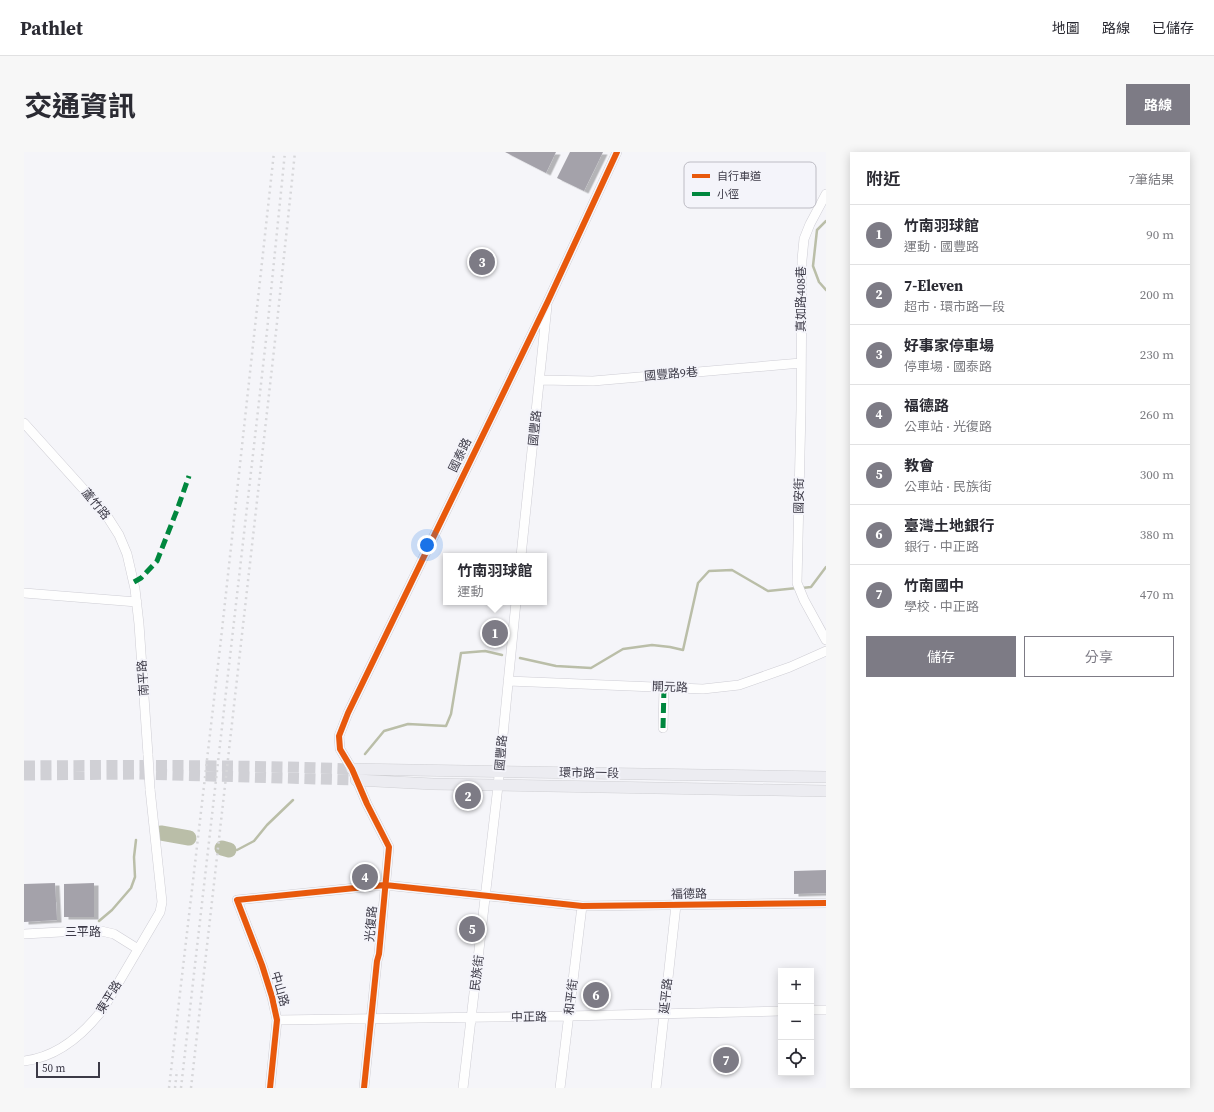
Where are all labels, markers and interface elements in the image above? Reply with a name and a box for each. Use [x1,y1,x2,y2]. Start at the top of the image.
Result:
text: Pathlet [20,15,83,41]
text: 地圖 [1052,18,1080,38]
text: 路線 [1102,18,1130,38]
text: 已儲存 [1152,18,1194,38]
button: 路線 [1126,84,1190,125]
text: 交通資訊 [24,87,136,125]
legend [684,162,816,208]
text: 附近 [866,167,900,191]
text: 自行車道 [717,169,761,184]
text: 7筆結果 [1128,171,1174,188]
text: 小徑 [717,187,739,202]
text: 竹南羽球館 [904,215,979,236]
text: 1 [875,226,883,243]
text: 90 m [1146,226,1174,243]
text: 運動 · 國豐路 [904,238,979,255]
pin: 3 [469,247,495,277]
street label: 真如路408巷 [793,266,809,332]
text: 7-Eleven [904,275,963,296]
text: 2 [875,286,883,303]
text: 200 m [1140,286,1174,303]
text: 超市 · 環市路一段 [904,298,1005,315]
text: 好事家停車場 [904,335,994,356]
text: 3 [875,346,883,363]
text: 230 m [1140,346,1174,363]
text: 停車場 · 國泰路 [904,358,992,375]
street label: 國豐路9巷 [643,364,699,384]
text: 福德路 [904,395,949,416]
text: 4 [875,406,883,423]
text: 260 m [1140,406,1174,423]
street label: 國豐路 [525,409,545,447]
text: 公車站 · 光復路 [904,418,992,435]
street label: 國泰路 [445,435,475,475]
text: 教會 [904,455,934,476]
text: 5 [875,466,883,483]
text: 300 m [1140,466,1174,483]
street label: 國安街 [791,478,807,514]
text: 公車站 · 民族街 [904,478,992,495]
street label: 蘆竹路 [78,485,114,523]
text: 臺灣土地銀行 [904,515,994,536]
text: 6 [875,526,883,543]
text: 380 m [1140,526,1174,543]
your location [417,535,437,555]
text: 銀行 · 中正路 [904,538,979,555]
popup [443,553,547,605]
text: 竹南羽球館 [457,560,533,581]
text: 竹南國中 [904,575,964,596]
text: 運動 [457,583,484,600]
text: 7 [875,586,883,603]
text: 470 m [1140,586,1174,603]
text: 學校 · 中正路 [904,598,979,615]
pin: 1 [482,618,508,648]
button: 儲存 [866,636,1016,677]
button: 分享 [1024,636,1174,677]
street label: 南平路 [134,659,152,697]
street label: 開元路 [652,678,688,696]
street label: 國豐路 [491,734,511,772]
street label: 環市路一段 [559,764,619,782]
pin: 2 [455,781,481,811]
pin: 4 [352,862,378,892]
street label: 福德路 [671,886,707,902]
street label: 光復路 [361,905,381,943]
pin: 5 [459,914,485,944]
street label: 三平路 [65,924,101,940]
street label: 民族街 [467,954,487,992]
map controls [778,968,814,1076]
button: + [778,968,814,1004]
street label: 中山路 [267,969,293,1009]
street label: 東平路 [93,977,125,1017]
street label: 延平路 [656,977,676,1015]
street label: 和平街 [561,978,581,1016]
pin: 6 [583,980,609,1010]
button: − [778,1004,814,1040]
street label: 中正路 [511,1009,547,1025]
button: locate [778,1040,814,1076]
pin: 7 [713,1045,739,1075]
scale bar [36,1060,100,1079]
text: 50 m [42,1061,65,1076]

